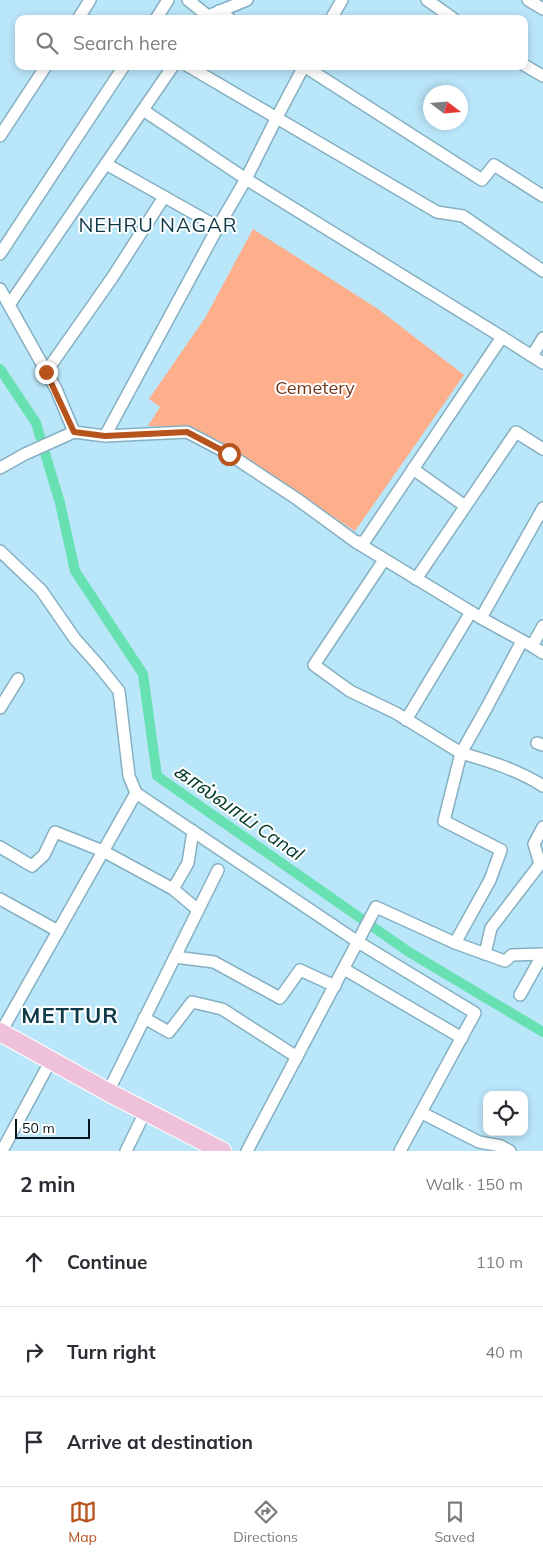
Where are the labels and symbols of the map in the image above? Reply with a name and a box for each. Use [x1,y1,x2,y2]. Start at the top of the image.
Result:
north arrow [423,85,468,130]
district label: NEHRU NAGAR [78,212,238,237]
route end [35,361,58,384]
park label: Cemetery [275,376,355,399]
route start [218,443,241,466]
water label: கால்வாய் Canal [169,758,309,866]
district label: METTUR [21,1001,119,1029]
scale bar [15,1116,90,1139]

